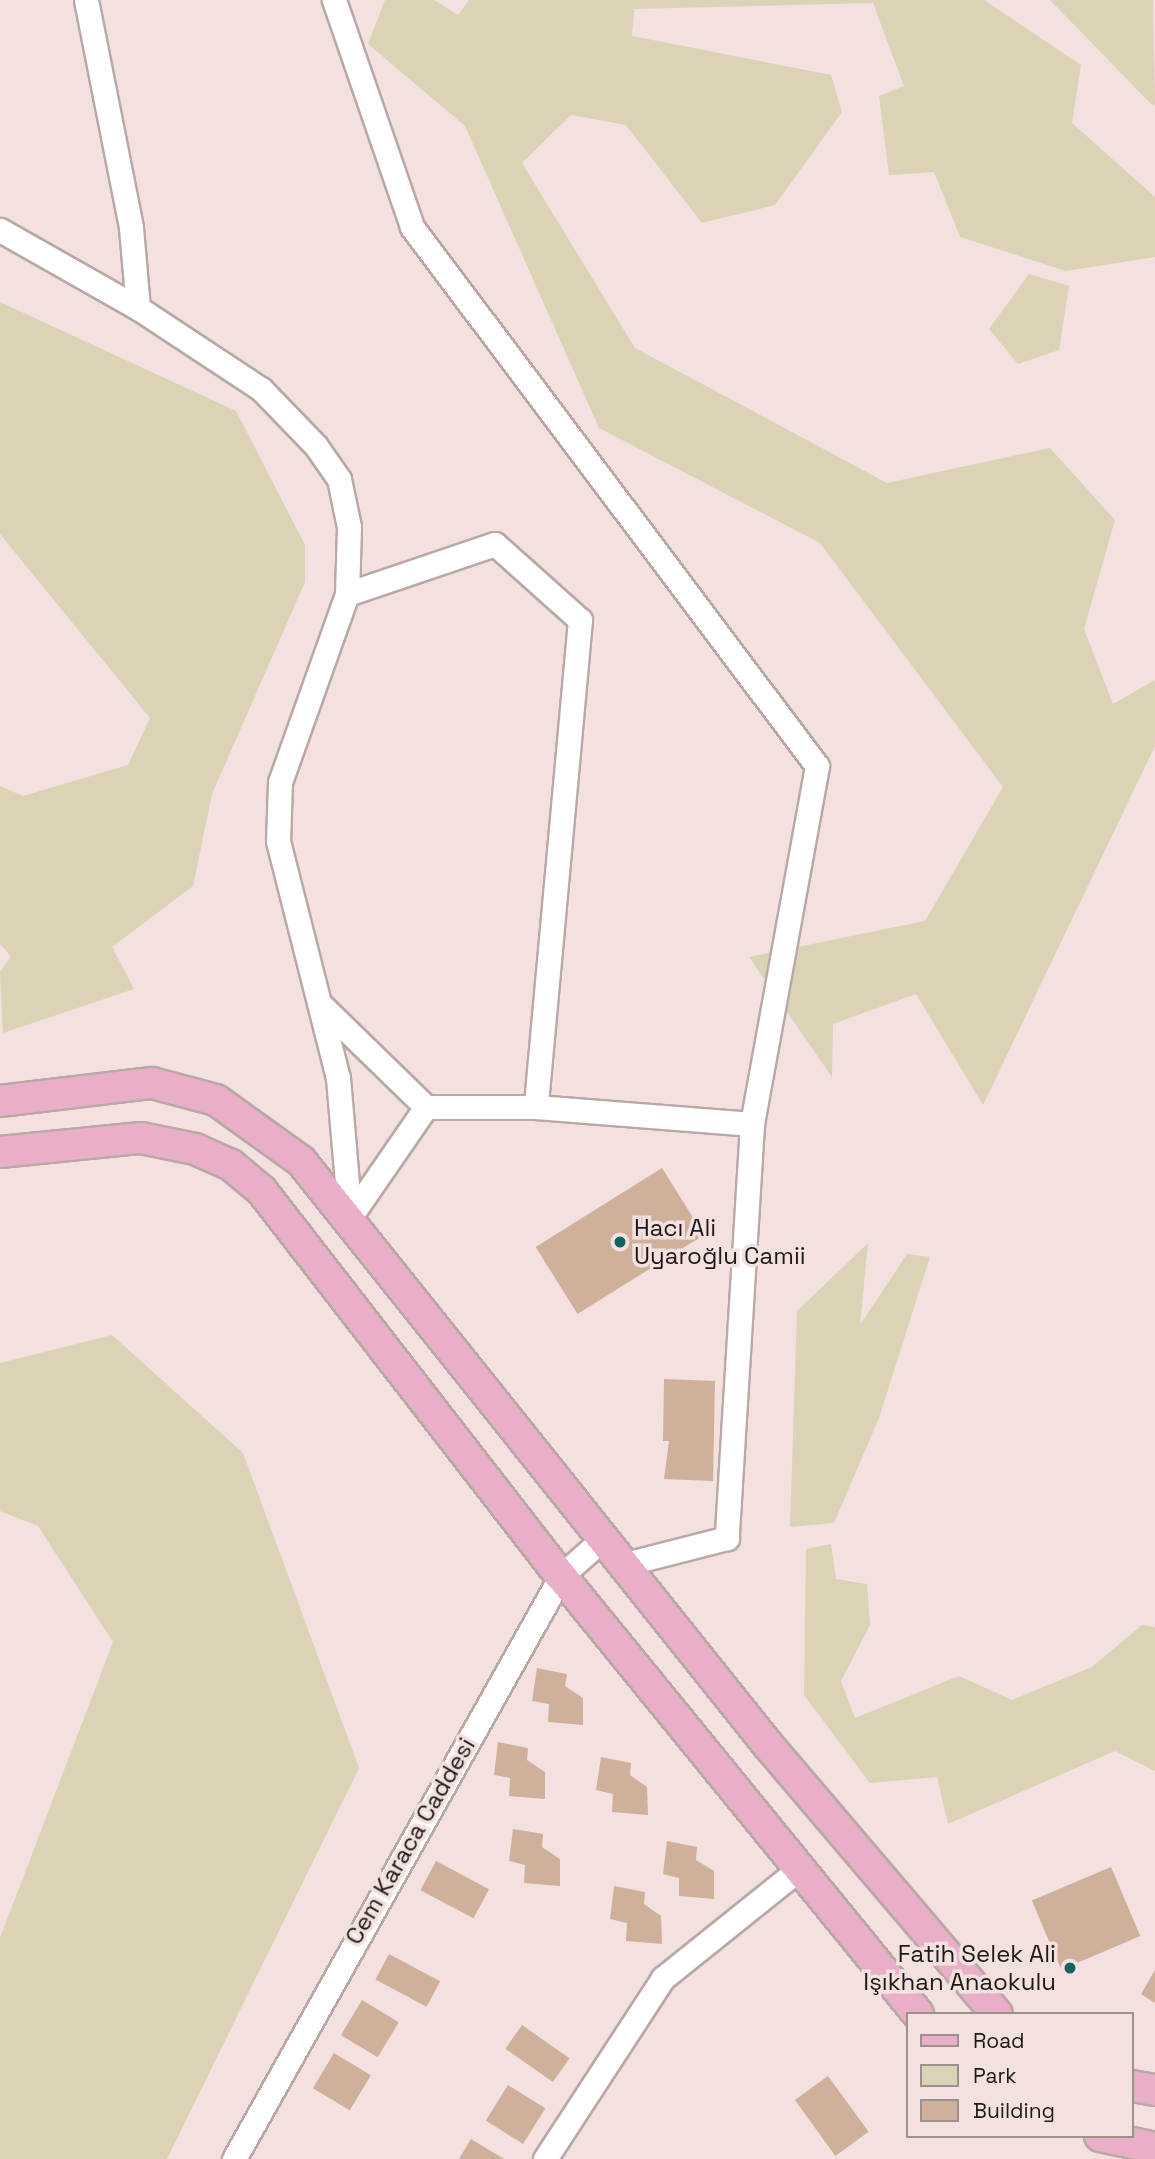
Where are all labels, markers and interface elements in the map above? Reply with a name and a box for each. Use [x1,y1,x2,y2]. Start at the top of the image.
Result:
place label: Hacı Ali Uyaroğlu Camii [634,1214,806,1270]
marker: Hacı Ali Uyaroğlu Camii [612,1234,628,1250]
street label: Cem Karaca Caddesi [339,1733,481,1949]
place label: Fatih Selek Ali Işıkhan Anaokulu [863,1940,1056,1996]
marker: Fatih Selek Ali Işıkhan Anaokulu [1062,1960,1078,1976]
legend [906,2012,1134,2138]
text: Road [973,2027,1025,2054]
text: Park [973,2062,1017,2089]
text: Building [973,2097,1055,2124]

